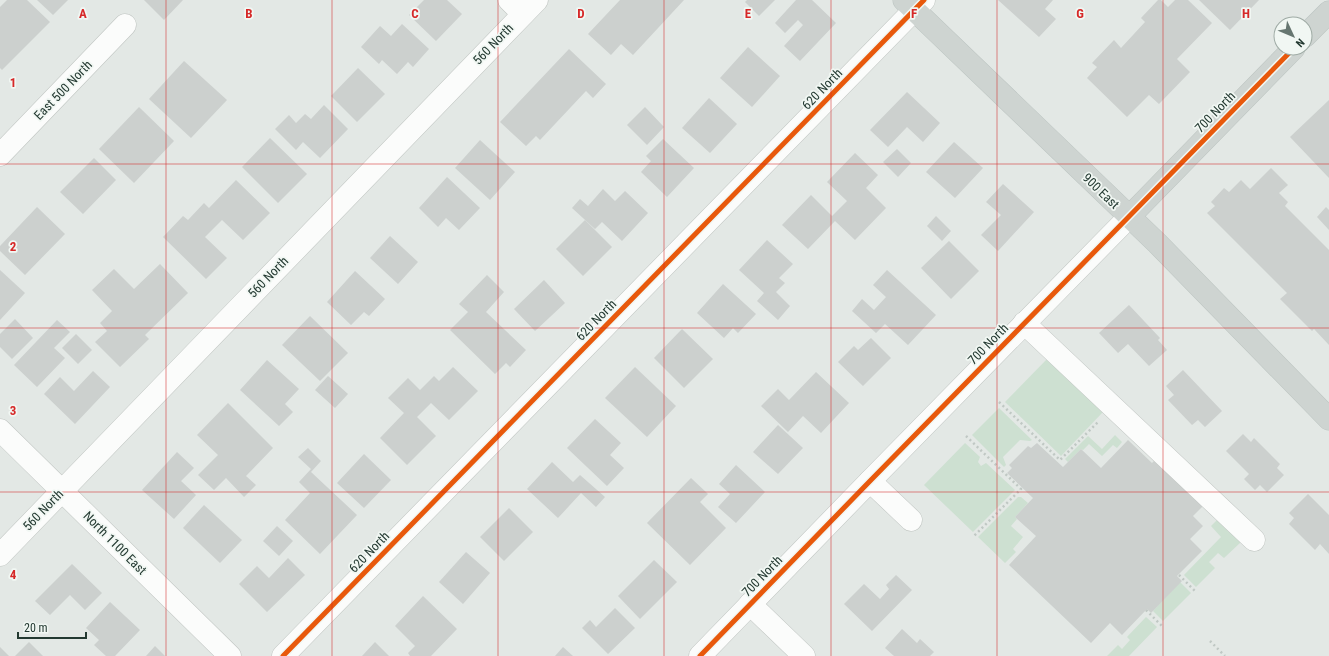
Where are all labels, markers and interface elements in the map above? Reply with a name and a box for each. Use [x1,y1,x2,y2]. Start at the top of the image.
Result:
text: A [79,6,87,21]
text: B [245,6,253,21]
text: C [411,6,419,21]
text: D [577,6,585,21]
text: E [745,6,752,21]
text: F [911,6,917,21]
text: G [1076,6,1084,21]
text: H [1242,6,1250,21]
north arrow [1273,16,1313,56]
street label: 560 North [470,20,516,68]
text: N [1293,36,1307,50]
street label: East 500 North [31,57,95,123]
street label: 620 North [799,65,845,113]
text: 1 [10,75,16,90]
street label: 700 North [1192,88,1238,136]
street label: 900 East [1080,170,1122,212]
text: 2 [10,239,17,254]
street label: 560 North [245,253,291,301]
street label: 620 North [573,296,619,344]
street label: 700 North [965,320,1011,368]
text: 3 [10,403,16,418]
street label: 560 North [20,486,66,534]
street label: North 1100 East [80,508,150,578]
street label: 620 North [346,528,392,576]
street label: 700 North [739,552,785,600]
text: 4 [10,567,17,582]
scale bar [18,614,86,640]
text: 20 m [24,621,48,635]

